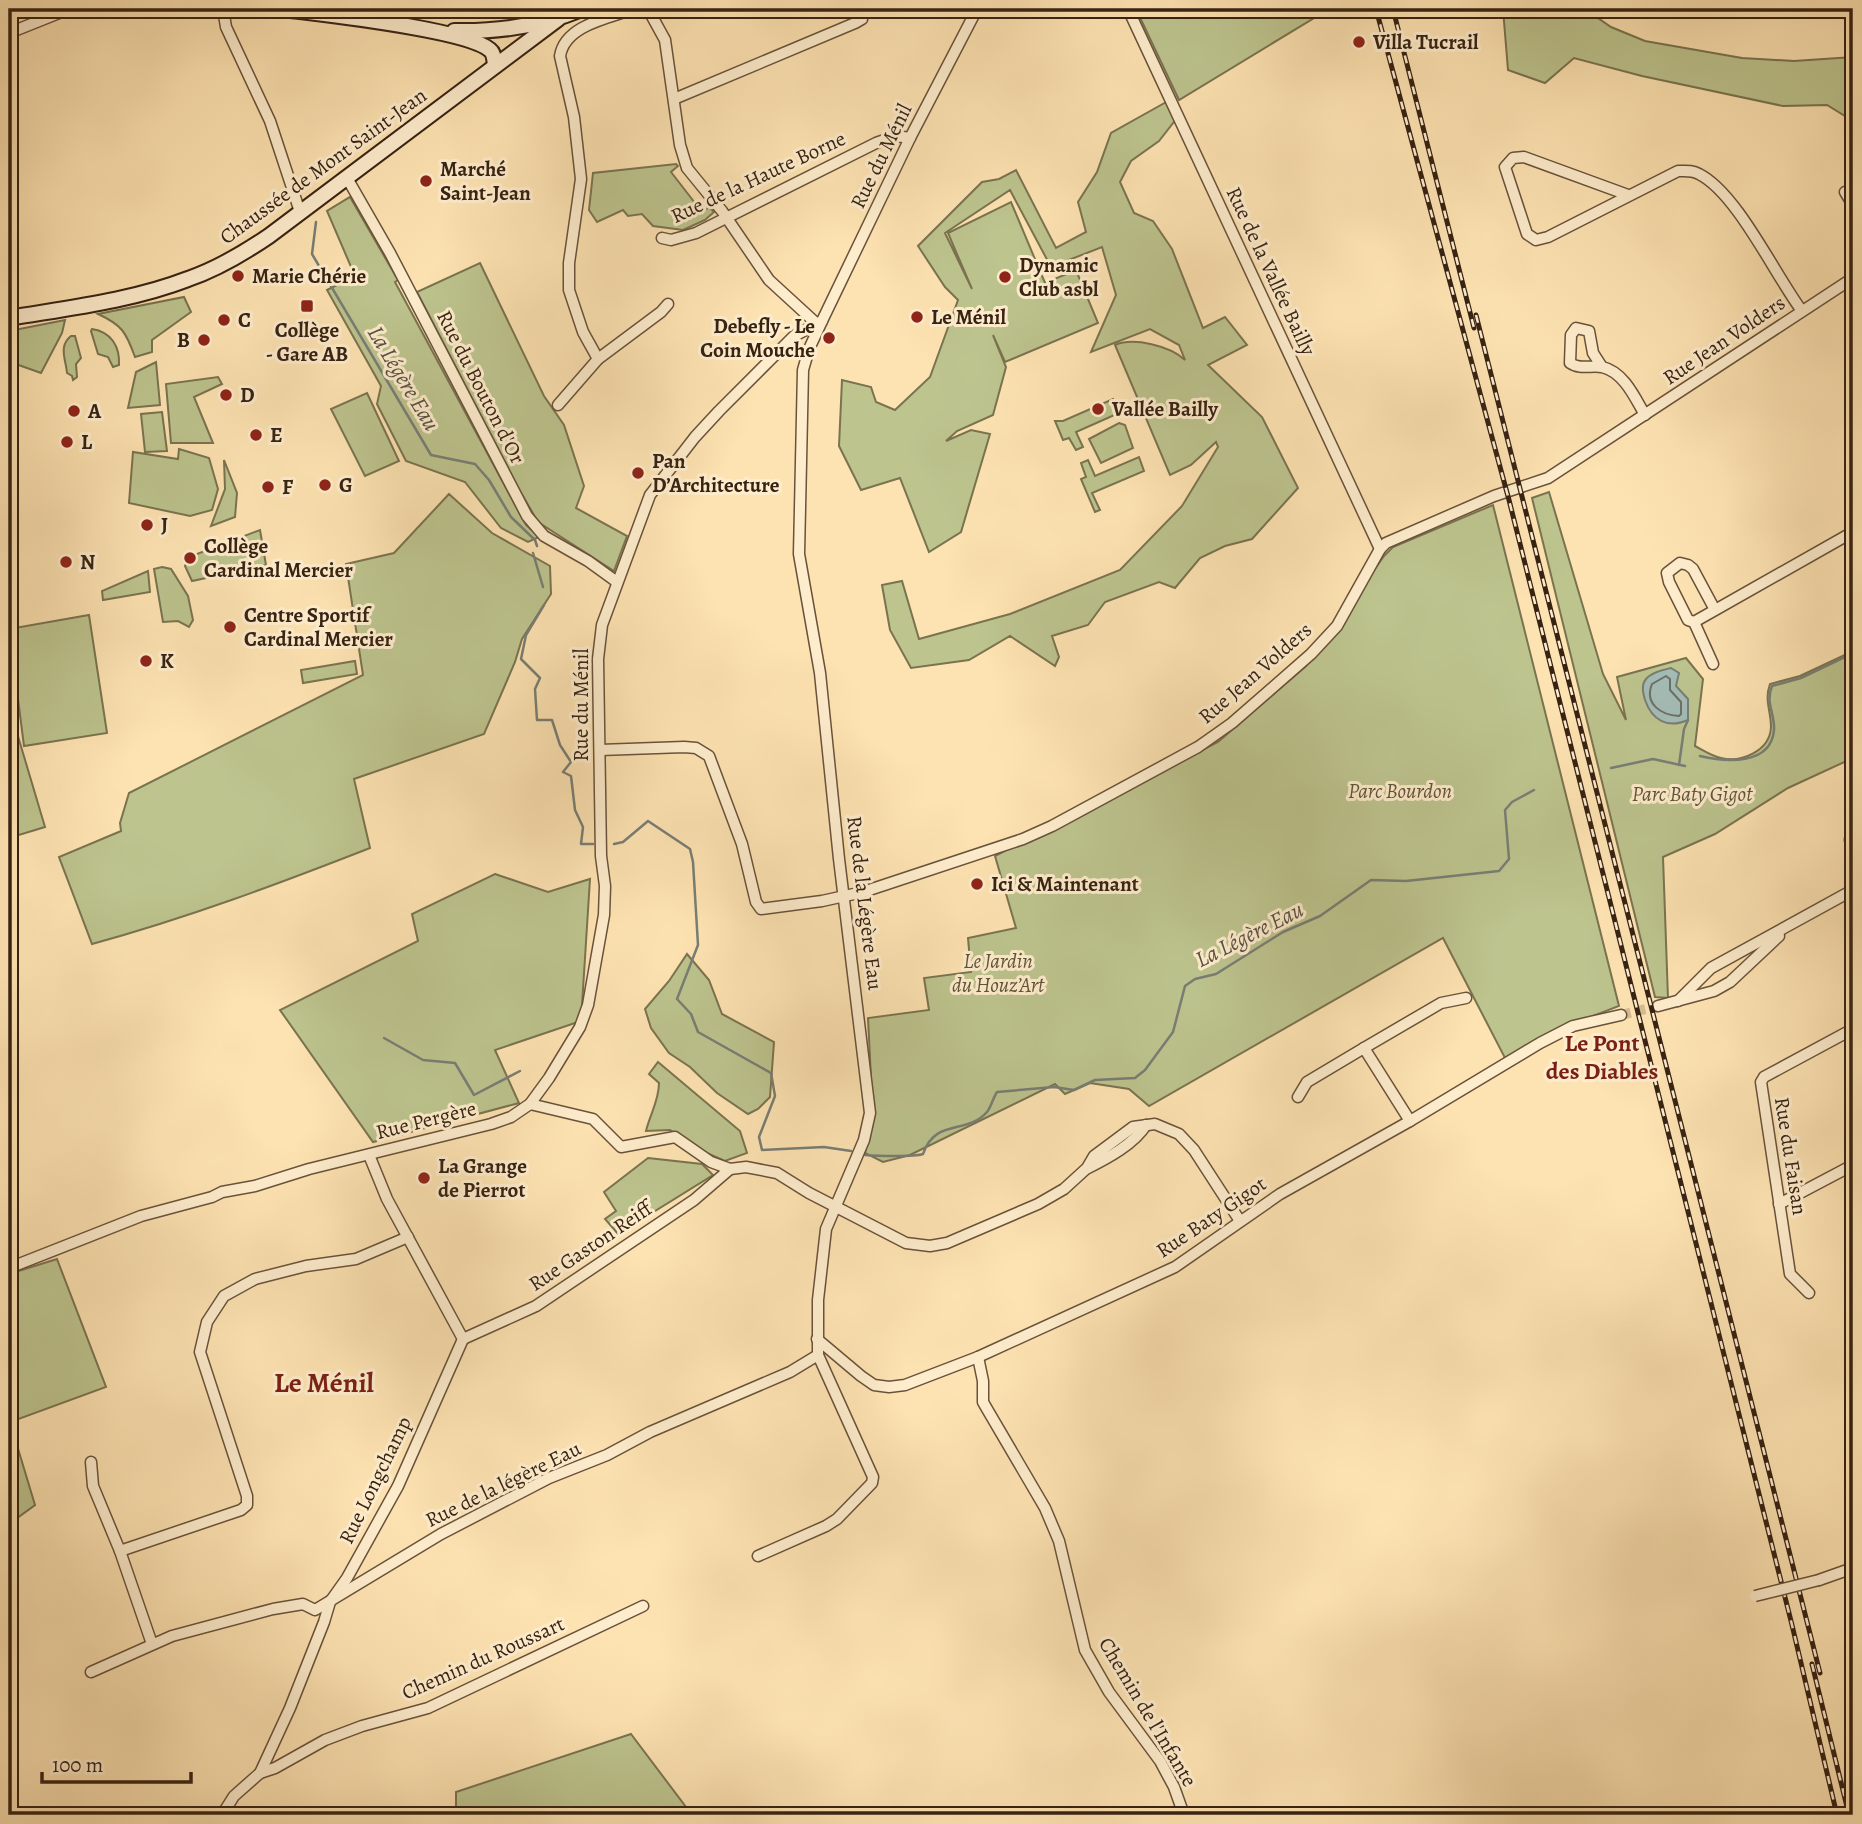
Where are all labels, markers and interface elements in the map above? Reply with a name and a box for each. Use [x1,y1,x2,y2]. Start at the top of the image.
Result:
place label: Villa Tucrail [1372,28,1479,56]
marker: Villa Tucrail [1351,34,1367,50]
street label: Chaussée de Mont Saint-Jean [214,81,432,251]
street label: Rue du Ménil [844,99,918,213]
street label: Rue de la Haute Borne [666,124,850,230]
place label: Marché Saint-Jean [440,155,531,207]
marker: Marché Saint-Jean [418,173,434,189]
street label: Rue de la Vallée Bailly [1220,182,1323,360]
place label: Dynamic Club asbl [1019,251,1099,303]
place label: Marie Chérie [252,262,367,290]
marker: Marie Chérie [230,268,246,284]
marker: Dynamic Club asbl [997,269,1013,285]
street label: Rue Jean Volders [1657,289,1791,391]
marker: Collège - Gare AB [299,298,315,314]
place label: Le Ménil [931,303,1006,331]
place label: C [238,306,251,334]
street label: Rue du Bouton d'Or [430,306,532,468]
marker: Le Ménil [909,309,925,325]
marker: C [216,312,232,328]
place label: Debefly - Le Coin Mouche [700,312,815,364]
place label: Collège - Gare AB [266,316,348,368]
water label: La Légère Eau [360,320,447,437]
place label: B [177,326,190,354]
marker: Debefly - Le Coin Mouche [821,330,837,346]
marker: B [196,332,212,348]
place label: D [240,381,255,409]
marker: D [218,387,234,403]
place label: Vallée Bailly [1111,395,1219,423]
place label: A [87,397,102,425]
marker: Vallée Bailly [1090,401,1106,417]
marker: A [66,403,82,419]
place label: E [270,421,283,449]
marker: E [248,427,264,443]
place label: L [81,428,93,456]
marker: L [59,434,75,450]
place label: Pan D’Architecture [652,447,780,499]
marker: Pan D’Architecture [630,465,646,481]
place label: G [339,471,353,499]
place label: F [282,473,294,501]
marker: G [317,477,333,493]
marker: F [260,479,276,495]
place label: J [161,511,168,539]
marker: J [139,517,155,533]
place label: Collège Cardinal Mercier [204,532,353,584]
place label: N [80,548,95,576]
marker: Collège Cardinal Mercier [182,550,198,566]
marker: N [58,554,74,570]
place label: Centre Sportif Cardinal Mercier [244,601,393,653]
street label: Rue Jean Volders [1192,616,1318,730]
marker: Centre Sportif Cardinal Mercier [222,619,238,635]
place label: K [160,647,174,675]
street label: Rue du Ménil [567,648,595,762]
marker: K [138,653,154,669]
park label: Parc Bourdon [1348,777,1452,805]
park label: Parc Baty Gigot [1632,780,1753,808]
street label: Rue de la Légère Eau [840,814,890,992]
place label: Ici & Maintenant [991,870,1139,898]
marker: Ici & Maintenant [969,876,985,892]
water label: La Légère Eau [1190,894,1309,975]
park label: Le Jardin du Houz’Art [952,947,1045,999]
district label: Le Pont des Diables [1546,1027,1658,1087]
street label: Rue Pergère [373,1094,479,1146]
street label: Rue du Faisan [1768,1095,1814,1217]
place label: La Grange de Pierrot [438,1152,527,1204]
marker: La Grange de Pierrot [416,1170,432,1186]
street label: Rue Baty Gigot [1150,1170,1272,1264]
street label: Rue Gaston Reiff [523,1193,660,1298]
district label: Le Ménil [274,1364,375,1402]
street label: Rue Longchamp [332,1412,418,1548]
street label: Rue de la légère Eau [421,1434,586,1534]
street label: Chemin du Roussart [397,1610,569,1706]
street label: Chemin de l'Infante [1092,1632,1204,1792]
scale bar [42,1740,191,1784]
text: 100 m [52,1751,103,1779]

